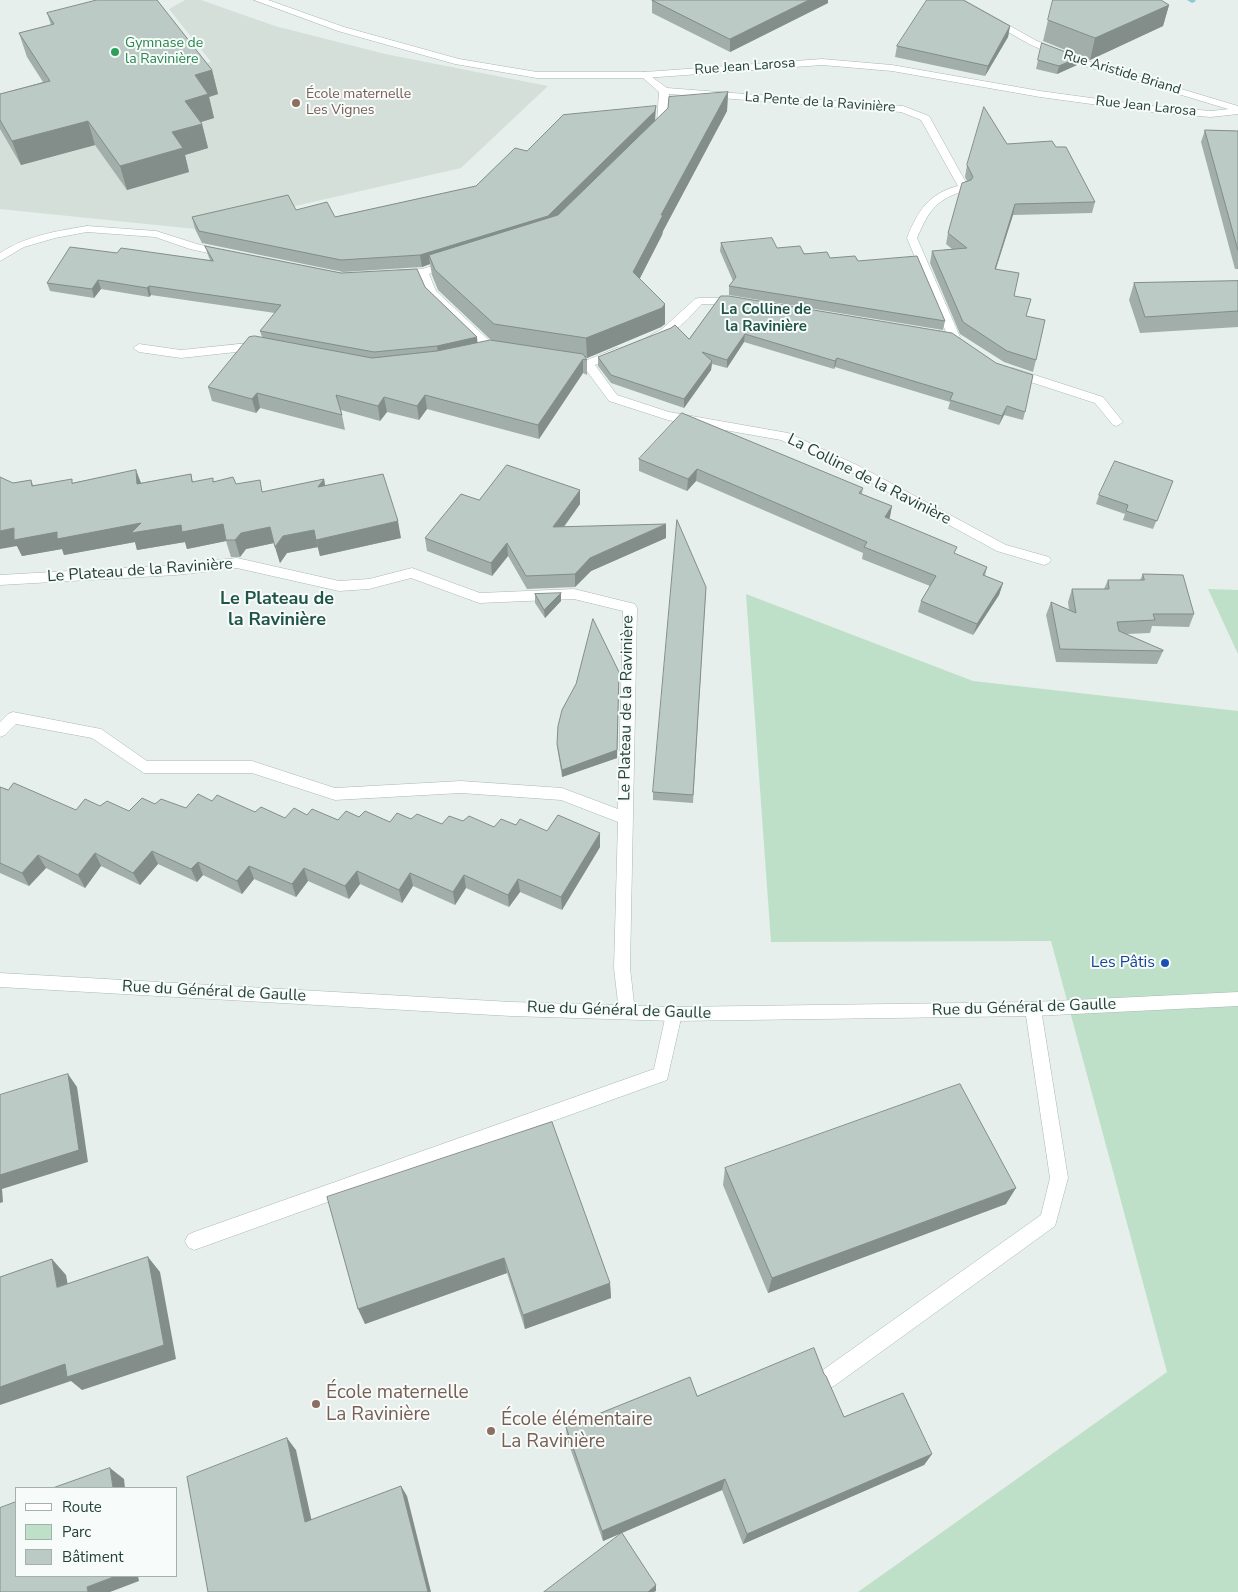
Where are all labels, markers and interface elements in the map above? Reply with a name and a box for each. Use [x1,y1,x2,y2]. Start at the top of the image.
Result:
place label: Gymnase de la Ravinière [125,36,203,68]
marker: Gymnase de la Ravinière [109,46,121,58]
street label: Rue Aristide Briand [1061,47,1183,99]
street label: Rue Jean Larosa [694,55,796,79]
place label: École maternelle Les Vignes [306,87,411,120]
street label: La Pente de la Ravinière [744,89,896,117]
street label: Rue Jean Larosa [1095,93,1197,121]
marker: École maternelle Les Vignes [290,97,302,109]
district label: La Colline de la Ravinière [721,301,811,336]
street label: La Colline de la Ravinière [784,430,954,530]
street label: Le Plateau de la Ravinière [47,555,233,587]
district label: Le Plateau de la Ravinière [220,589,334,632]
street label: Le Plateau de la Ravinière [616,615,638,801]
place label: Les Pâtis [1091,953,1155,973]
marker: Les Pâtis [1159,957,1171,969]
street label: Rue du Général de Gaulle [121,978,307,1006]
street label: Rue du Général de Gaulle [932,995,1116,1021]
street label: Rue du Général de Gaulle [527,998,711,1024]
place label: École maternelle La Ravinière [326,1382,469,1426]
marker: École maternelle La Ravinière [310,1398,322,1410]
place label: École élémentaire La Ravinière [501,1409,653,1453]
marker: École élémentaire La Ravinière [485,1425,497,1437]
legend [15,1487,178,1577]
text: Route [62,1497,102,1517]
text: Parc [62,1522,91,1542]
text: Bâtiment [62,1547,123,1567]

